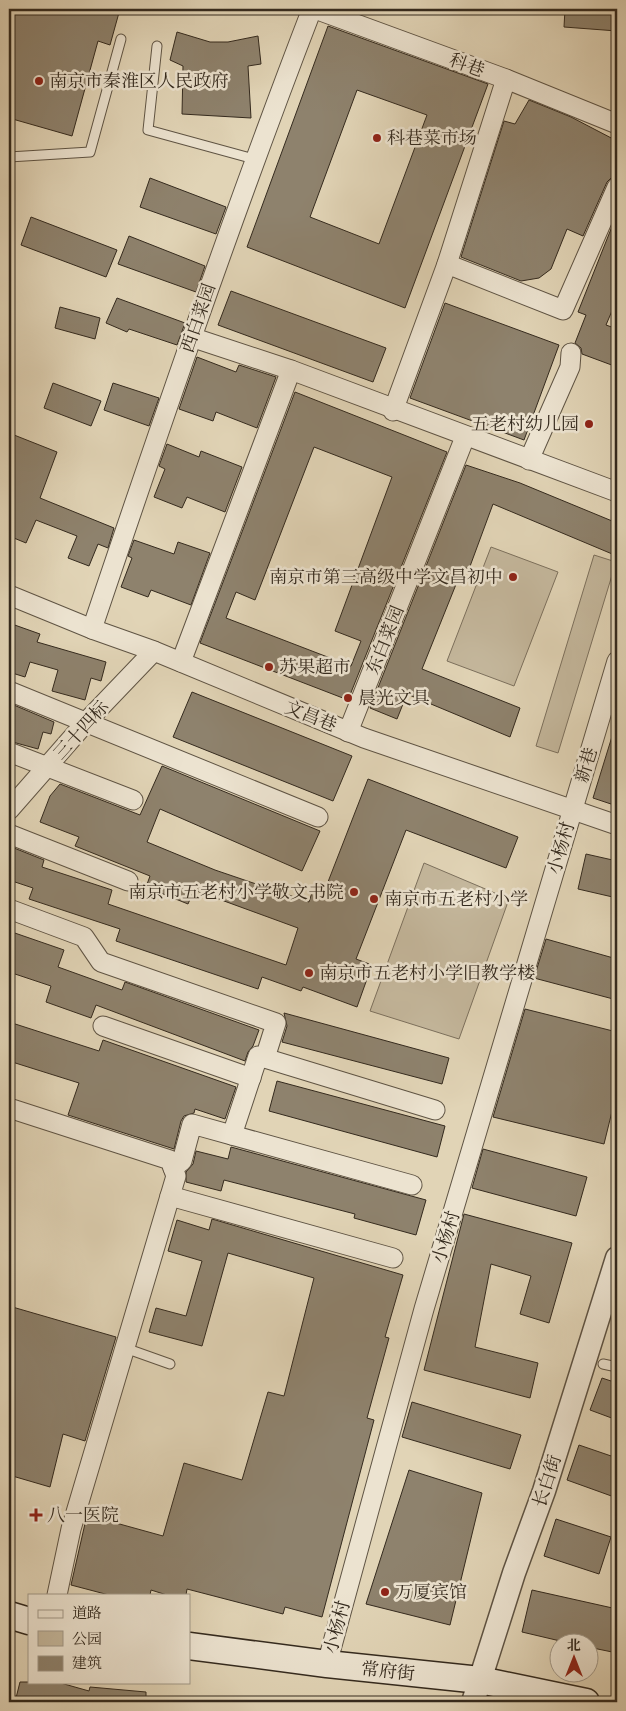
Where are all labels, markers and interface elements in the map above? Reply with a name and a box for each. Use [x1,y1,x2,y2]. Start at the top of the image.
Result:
street label: 科巷 [447,49,487,81]
place label: 南京市秦淮区人民政府 [49,71,229,91]
marker: 南京市秦淮区人民政府 [33,75,45,87]
place label: 科巷菜市场 [387,128,477,148]
marker: 科巷菜市场 [371,132,383,144]
street label: 西白菜园 [177,281,219,355]
place label: 五老村幼儿园 [471,414,579,434]
marker: 五老村幼儿园 [583,418,595,430]
place label: 南京市第三高级中学文昌初中 [269,567,503,587]
marker: 南京市第三高级中学文昌初中 [507,571,519,583]
street label: 东白菜园 [362,603,408,677]
place label: 苏果超市 [279,657,351,677]
marker: 苏果超市 [263,661,275,673]
place label: 晨光文具 [358,688,430,708]
marker: 晨光文具 [342,692,354,704]
street label: 三十四标 [49,697,113,763]
street label: 文昌巷 [282,697,340,735]
street label: 新巷 [571,745,601,785]
street label: 小杨村 [544,819,578,877]
place label: 南京市五老村小学敬文书院 [128,882,344,902]
marker: 南京市五老村小学敬文书院 [348,886,360,898]
place label: 南京市五老村小学 [384,889,528,909]
marker: 南京市五老村小学 [368,893,380,905]
place label: 南京市五老村小学旧教学楼 [319,963,535,983]
marker: 南京市五老村小学旧教学楼 [303,967,315,979]
street label: 小杨村 [429,1208,463,1266]
street label: 长白街 [529,1452,565,1510]
place label: 八一医院 [47,1505,119,1525]
marker: 八一医院 [29,1508,43,1522]
place label: 万厦宾馆 [395,1582,467,1602]
marker: 万厦宾馆 [379,1586,391,1598]
legend [28,1594,190,1684]
street label: 小杨村 [320,1598,354,1656]
text: 道路 [72,1605,102,1622]
text: 公园 [72,1631,102,1648]
north arrow [548,1634,598,1684]
text: 北 [567,1638,581,1653]
text: 建筑 [72,1655,102,1672]
street label: 常府街 [360,1658,416,1684]

